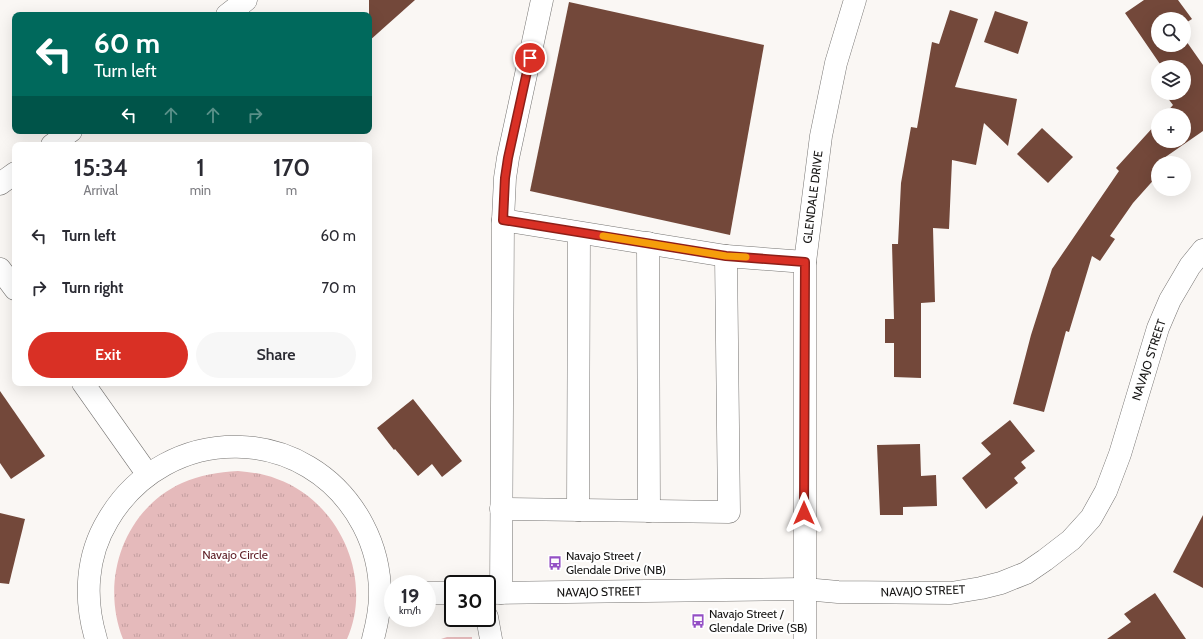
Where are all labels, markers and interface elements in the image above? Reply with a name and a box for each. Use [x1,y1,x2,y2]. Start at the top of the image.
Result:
map controls [1151,12,1191,196]
button: search [1151,12,1191,52]
text: 60 m [94,26,160,60]
icon: left [28,28,80,80]
pin [513,41,547,75]
icon: arrive [519,47,541,69]
text: Turn left [94,60,157,82]
button: layers [1151,60,1191,100]
icon: left [118,104,140,126]
icon: ahead [160,104,182,126]
icon: ahead [202,104,224,126]
icon: right [244,104,266,126]
button: + [1151,108,1191,148]
street label: GLENDALE DRIVE [799,149,826,244]
text: 15:34 [74,153,128,182]
text: 1 [196,153,205,182]
text: 170 [273,153,310,182]
button: − [1151,156,1191,196]
text: Arrival [84,182,118,198]
text: min [190,182,211,198]
text: m [286,182,297,198]
icon: left [28,225,50,247]
text: Turn left [62,227,116,245]
text: 60 m [320,227,356,245]
icon: right [28,277,50,299]
text: Turn right [62,279,123,297]
text: 70 m [322,279,356,297]
street label: NAVAJO STREET [1128,317,1169,402]
button: Exit [28,332,188,378]
button: Share [196,332,356,378]
position arrow [783,492,825,534]
park label: Navajo Circle [202,547,268,562]
place label: Navajo Street / Glendale Drive (NB) [566,548,666,577]
bus stop icon: Navajo Street / Glendale Drive (NB) [547,555,563,571]
speed limit sign: 30 [444,575,496,627]
street label: NAVAJO STREET [880,582,966,599]
street label: NAVAJO STREET [557,583,642,600]
text: 19 [401,584,419,608]
text: km/h [399,604,421,617]
place label: Navajo Street / Glendale Drive (SB) [709,606,808,635]
bus stop icon: Navajo Street / Glendale Drive (SB) [690,613,706,629]

